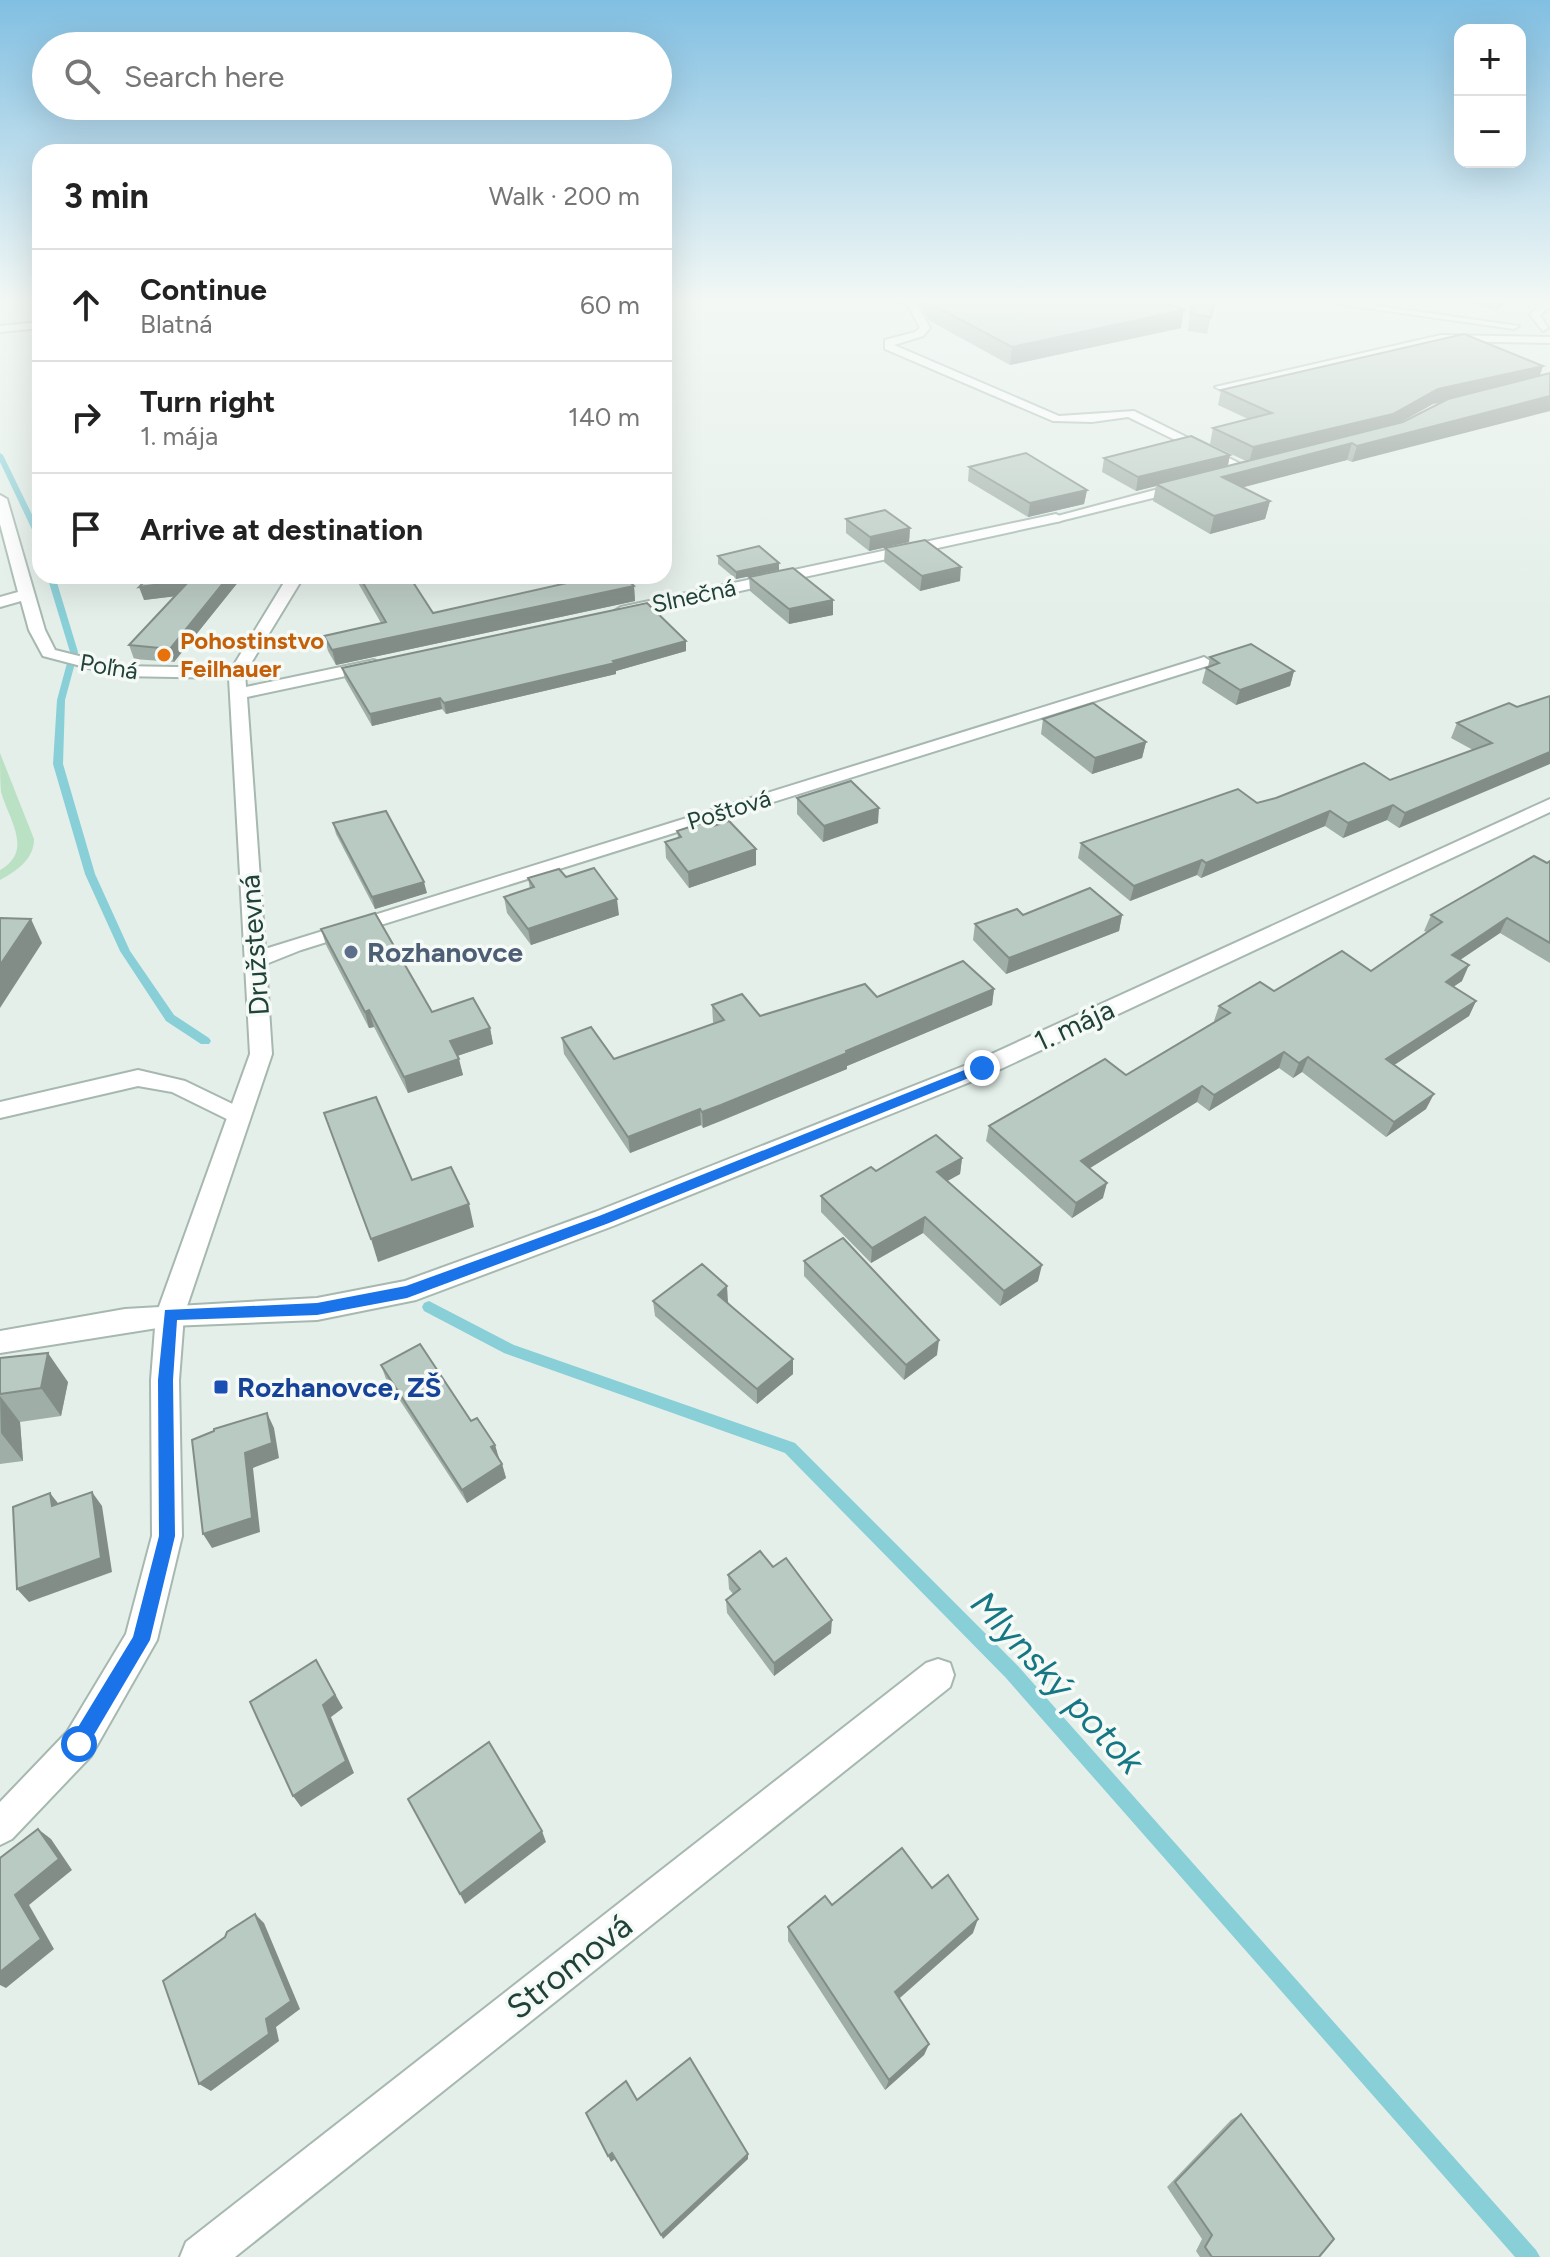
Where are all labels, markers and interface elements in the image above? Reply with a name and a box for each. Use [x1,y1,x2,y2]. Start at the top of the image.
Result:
map controls [1454,24,1526,168]
button: + [1454,24,1526,96]
search box [32,32,672,120]
icon: search [60,54,104,98]
text: Search here [124,58,284,95]
button: − [1454,96,1526,168]
text: 3 min [64,176,149,217]
text: Walk · 200 m [489,180,640,212]
text: Continue [140,271,267,308]
icon: ahead [64,283,108,327]
text: 60 m [580,289,640,321]
text: Blatná [140,308,212,340]
text: Turn right [140,383,275,420]
icon: right [64,395,108,439]
text: 140 m [568,401,640,433]
text: 1. mája [140,420,218,452]
icon: arrive [64,507,108,551]
text: Arrive at destination [140,511,423,548]
street label: Slnečná [649,572,739,619]
place label: Pohostinstvo Feilhauer [180,626,324,683]
marker: Pohostinstvo Feilhauer [155,646,173,664]
street label: Poľná [78,648,140,685]
street label: Poštová [684,783,774,836]
street label: Družstevná [232,873,276,1017]
place label: Rozhanovce [367,935,523,969]
marker: Rozhanovce [342,943,360,961]
street label: 1. mája [1029,992,1119,1058]
route end [964,1050,1000,1086]
place label: Rozhanovce, ZŠ [237,1370,442,1404]
marker: Rozhanovce, ZŠ [212,1378,230,1396]
water label: Mlynský potok [962,1582,1154,1784]
route start [61,1726,97,1762]
street label: Stromová [498,1905,640,2028]

